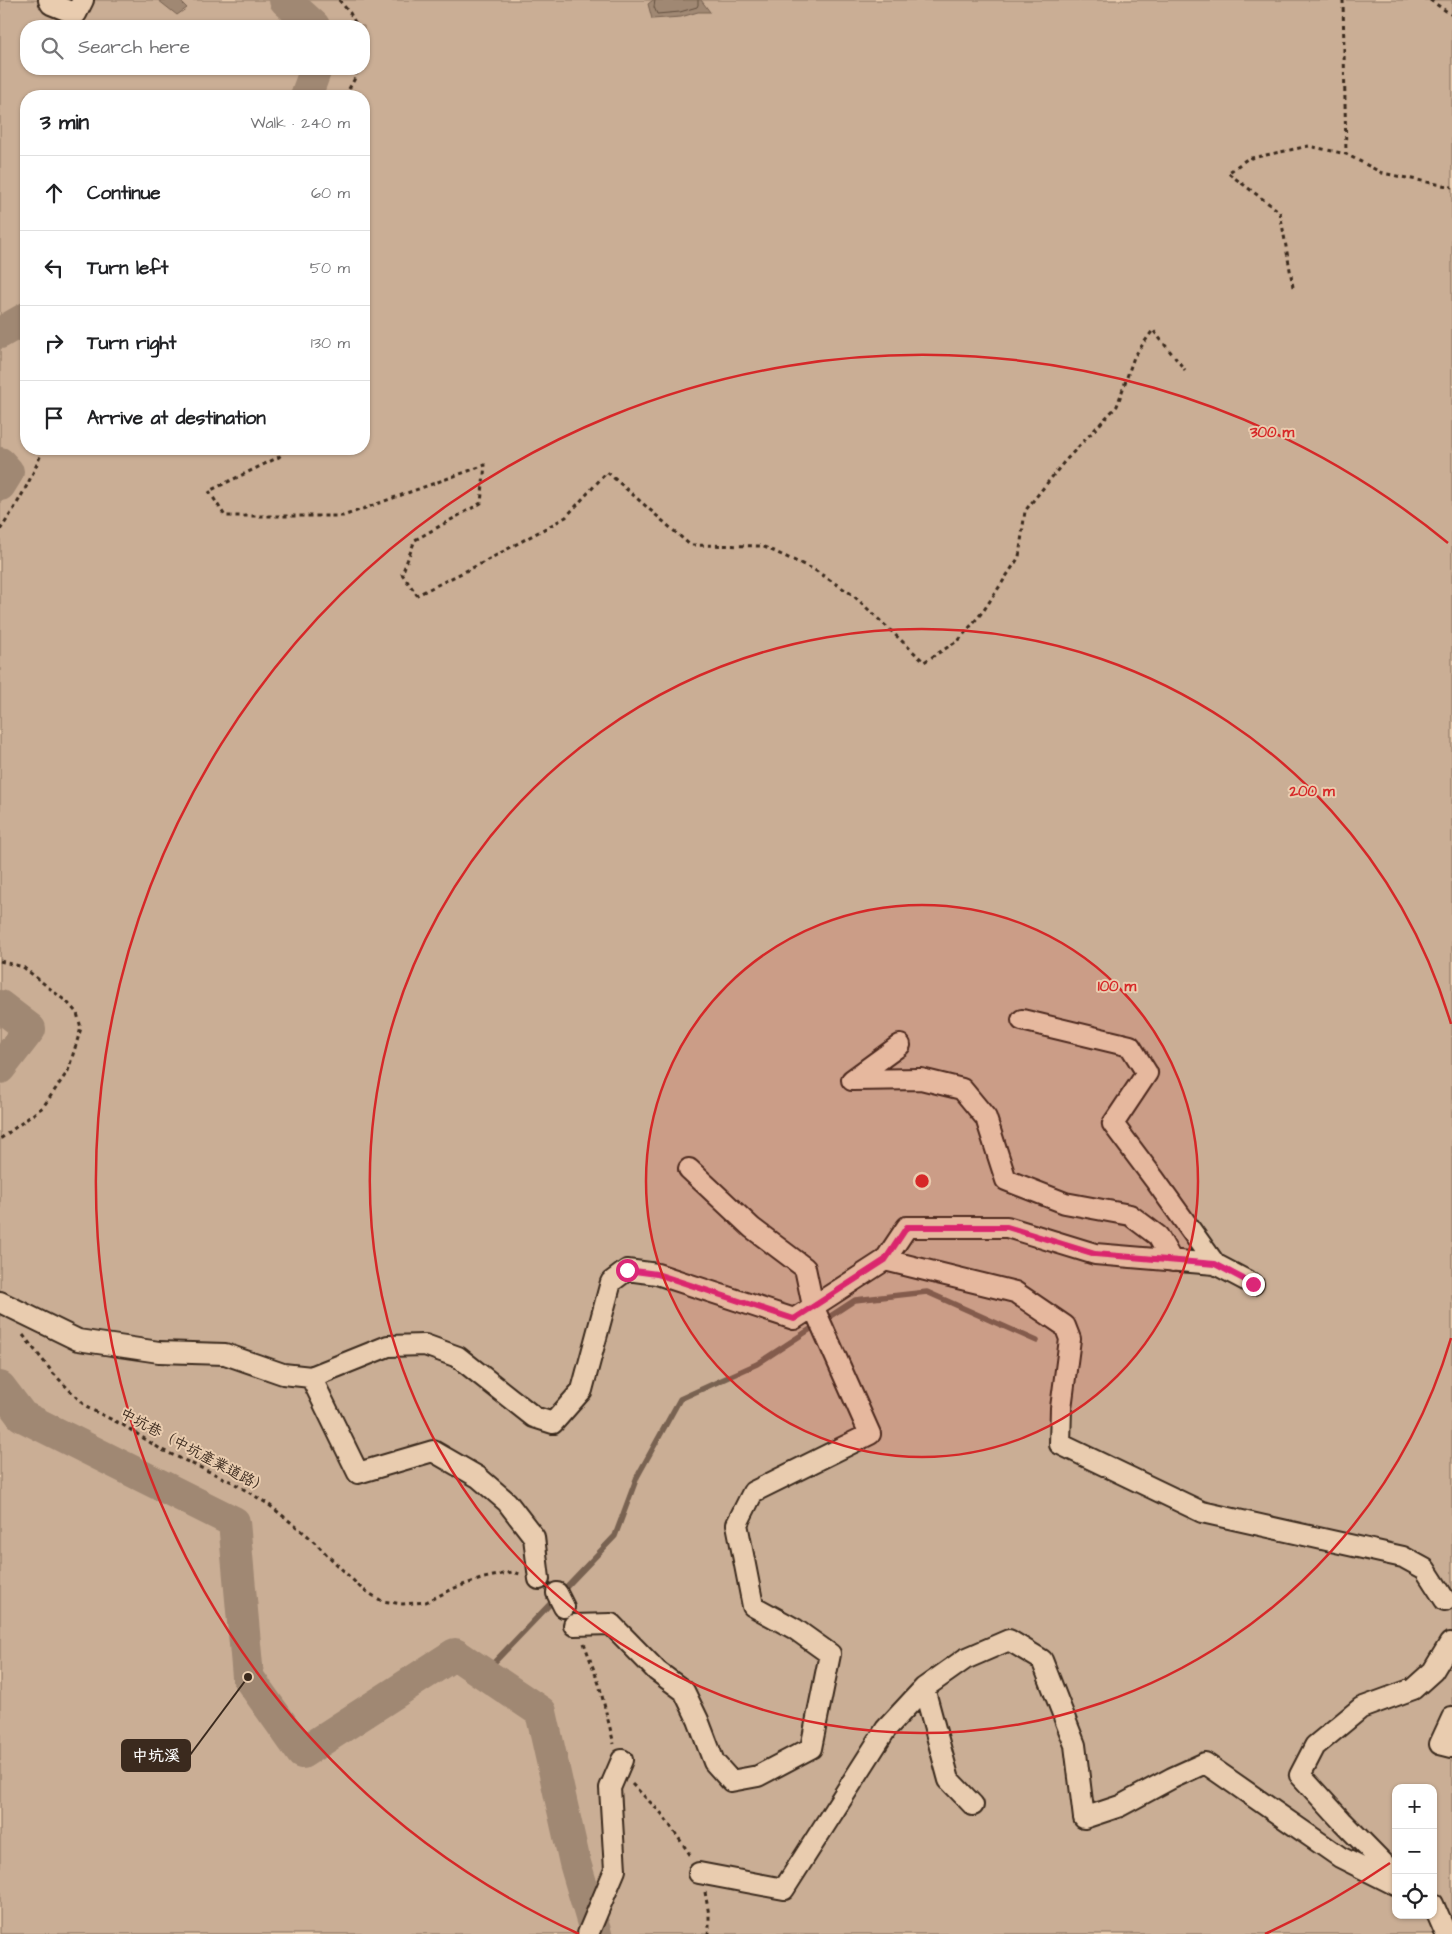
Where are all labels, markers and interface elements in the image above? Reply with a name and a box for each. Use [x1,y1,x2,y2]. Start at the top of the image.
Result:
search box [20,20,370,75]
icon: search [38,34,66,62]
text: Search here [78,34,190,61]
text: 3 min [40,108,89,137]
text: Walk · 240 m [250,112,350,134]
icon: ahead [40,179,68,207]
text: Continue [87,180,161,207]
text: 60 m [311,182,350,204]
icon: left [40,254,68,282]
text: Turn left [87,255,168,282]
text: 50 m [310,257,350,279]
icon: right [40,329,68,357]
text: Turn right [87,330,176,357]
text: 130 m [311,332,350,354]
icon: arrive [40,404,68,432]
text: Arrive at destination [87,405,266,432]
text: 300 m [1249,422,1294,443]
text: 200 m [1288,781,1335,802]
text: 100 m [1098,976,1137,997]
centre of rings [913,1172,931,1190]
route start [616,1259,639,1282]
route end [1242,1273,1265,1296]
street label: 中坑巷（中坑產業道路） [116,1403,272,1499]
callout: 中坑溪 [122,1740,190,1771]
text: 中坑溪 [132,1745,180,1767]
map controls [1392,1784,1437,1919]
button: + [1392,1784,1437,1829]
button: − [1392,1829,1437,1874]
button: locate [1392,1874,1437,1919]

